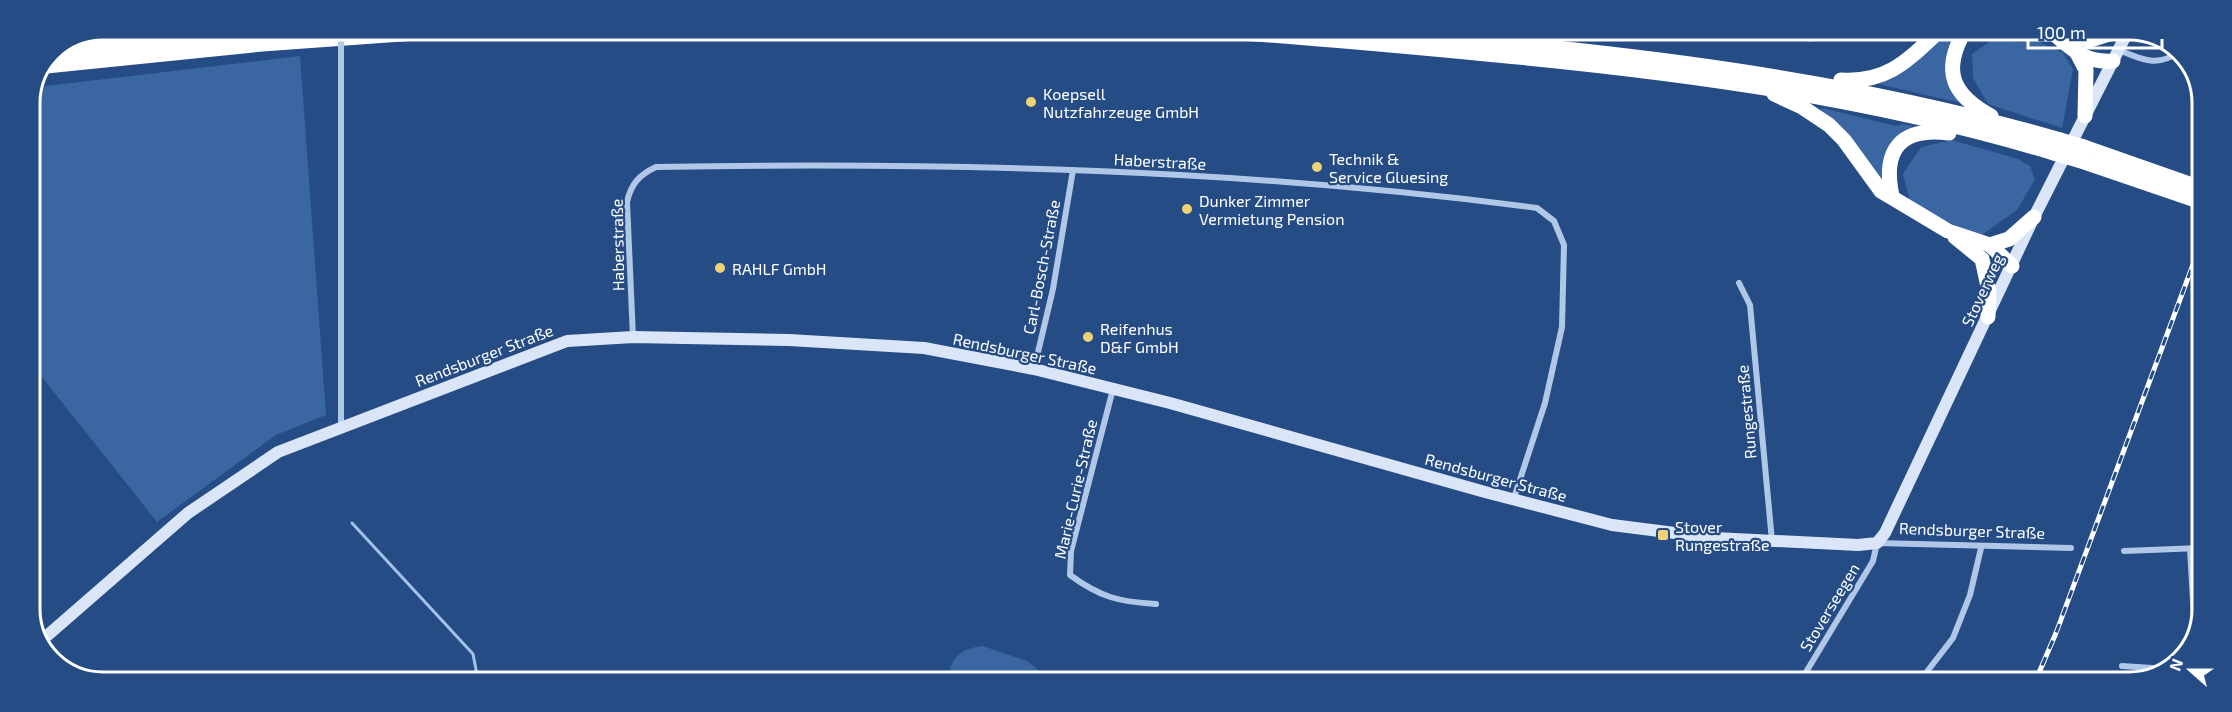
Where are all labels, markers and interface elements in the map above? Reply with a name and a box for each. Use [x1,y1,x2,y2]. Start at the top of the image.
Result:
scale bar [2028,12,2162,50]
text: 100 m [2037,21,2086,43]
place label: Koepsell Nutzfahrzeuge GmbH [1043,84,1199,121]
marker: Koepsell Nutzfahrzeuge GmbH [1024,95,1038,109]
street label: Haberstraße [1113,149,1207,173]
place label: Technik & Service Gluesing [1329,149,1448,186]
marker: Technik & Service Gluesing [1310,160,1324,174]
place label: Dunker Zimmer Vermietung Pension [1199,191,1344,228]
street label: Carl-Bosch-Straße [1019,198,1063,336]
street label: Haberstraße [607,199,627,291]
marker: Dunker Zimmer Vermietung Pension [1180,202,1194,216]
street label: Stoverweg [1957,251,2007,329]
place label: RAHLF GmbH [732,259,827,278]
marker: RAHLF GmbH [713,261,727,275]
place label: Reifenhus D&F GmbH [1100,319,1179,356]
street label: Rendsburger Straße [412,320,556,390]
street label: Rendsburger Straße [951,329,1099,377]
marker: Reifenhus D&F GmbH [1081,330,1095,344]
street label: Rungestraße [1732,364,1760,460]
street label: Marie-Curie-Straße [1050,417,1100,561]
street label: Rendsburger Straße [1423,449,1569,505]
place label: Stover Rungestraße [1675,517,1770,554]
street label: Rendsburger Straße [1899,518,2045,542]
marker: Stover Rungestraße [1656,528,1670,542]
street label: Stoverseegen [1795,559,1863,655]
north arrow [2160,640,2220,700]
text: N [2165,656,2186,673]

